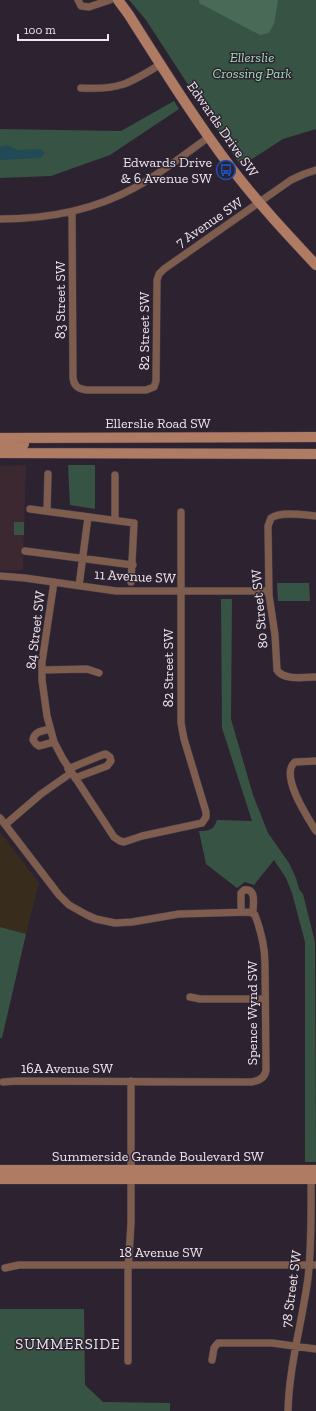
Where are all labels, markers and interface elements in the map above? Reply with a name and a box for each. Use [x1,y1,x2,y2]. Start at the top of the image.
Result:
scale bar [18,16,108,42]
text: 100 m [24,23,56,37]
park label: Ellerslie Crossing Park [213,49,291,82]
street label: Edwards Drive SW [183,78,262,180]
place label: Edwards Drive & 6 Avenue SW [120,154,212,187]
bus stop icon: Edwards Drive & 6 Avenue SW [215,159,237,181]
street label: 7 Avenue SW [172,194,246,251]
street label: 83 Street SW [52,261,69,339]
street label: 82 Street SW [136,292,153,370]
street label: Ellerslie Road SW [105,415,211,432]
street label: 11 Avenue SW [94,566,176,587]
street label: 80 Street SW [248,569,271,649]
street label: 84 Street SW [22,590,49,670]
street label: 82 Street SW [160,629,177,707]
street label: Spence Wynd SW [244,961,261,1065]
street label: 16A Avenue SW [21,1060,113,1077]
street label: Summerside Grande Boulevard SW [52,1148,264,1165]
street label: 18 Avenue SW [119,1244,203,1261]
street label: 78 Street SW [278,1249,305,1329]
district label: SUMMERSIDE [15,1335,121,1353]

